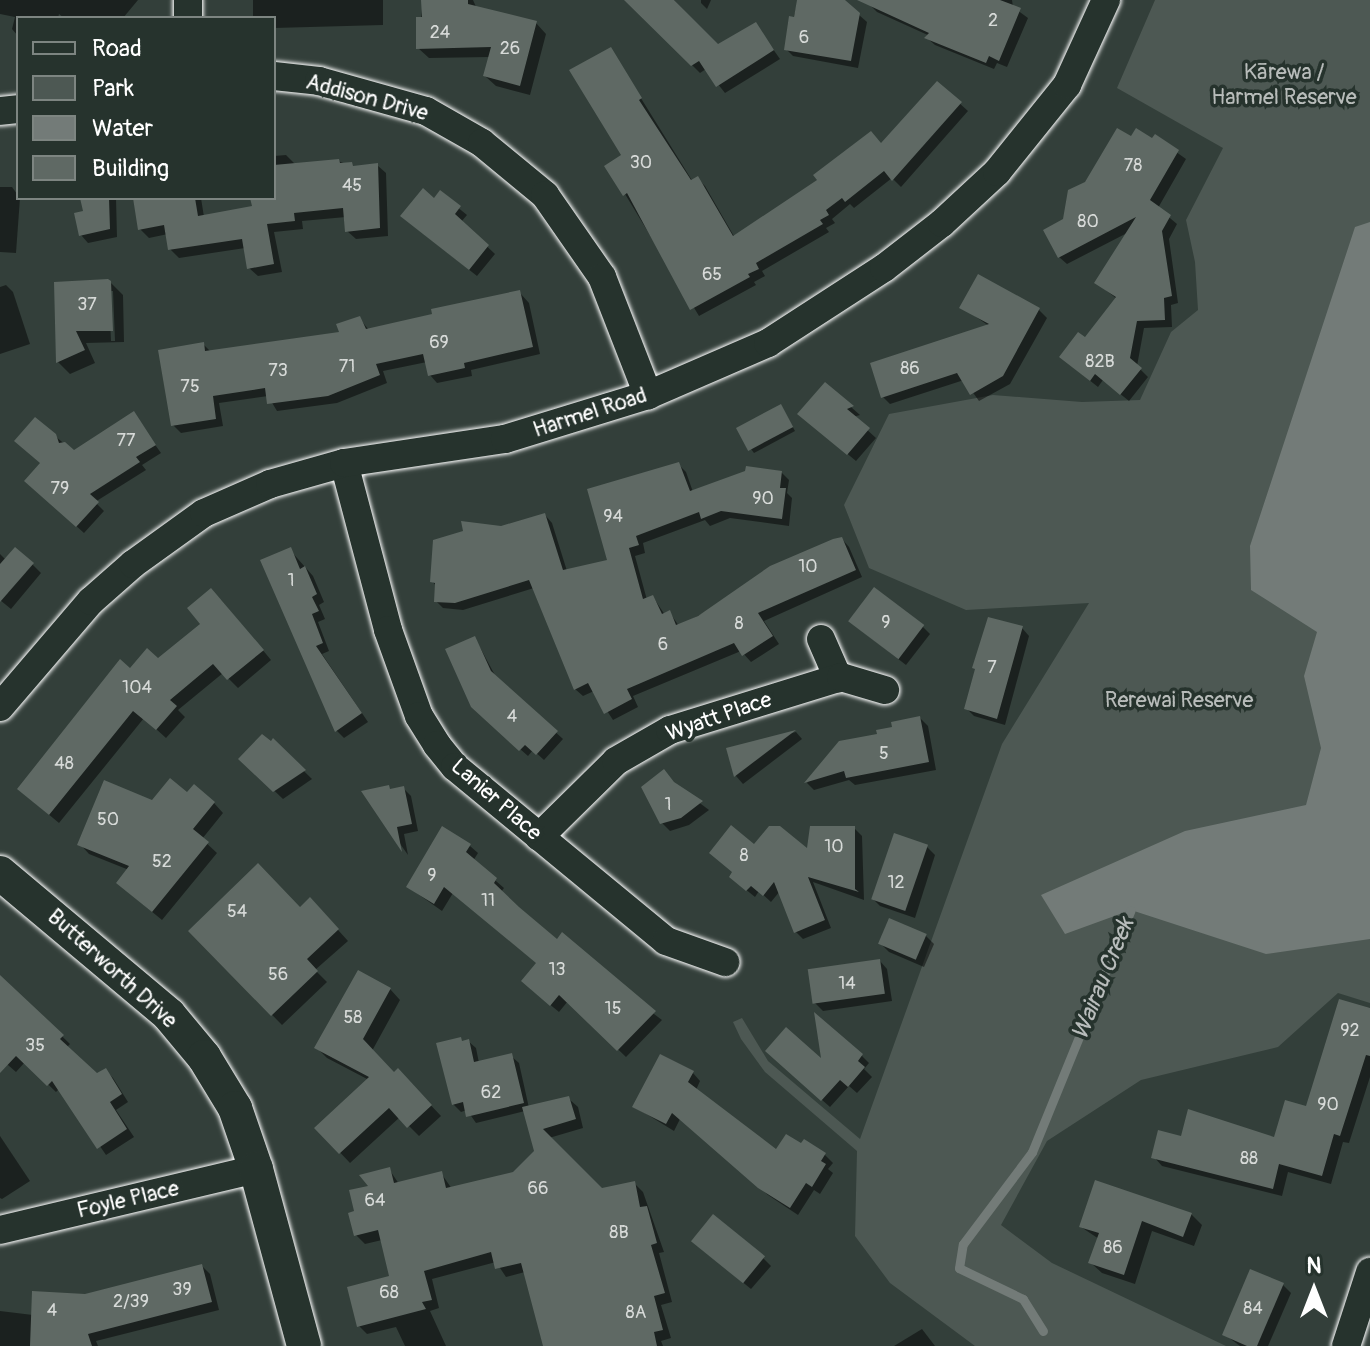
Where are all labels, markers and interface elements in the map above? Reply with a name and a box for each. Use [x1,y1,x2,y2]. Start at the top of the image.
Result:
house number: 2 [988,10,998,32]
legend [16,16,276,200]
house number: 24 [430,22,450,44]
house number: 6 [799,27,809,49]
text: Road [92,34,142,63]
house number: 26 [500,38,520,60]
park label: Kārewa / Harmel Reserve [1211,59,1357,110]
street label: Addison Drive [303,69,431,127]
text: Park [92,74,134,103]
text: Water [92,114,153,143]
house number: 30 [630,152,652,174]
text: Building [92,154,169,183]
house number: 78 [1124,155,1142,177]
house number: 45 [342,175,362,197]
house number: 80 [1077,211,1099,233]
house number: 65 [702,264,722,286]
house number: 37 [77,294,97,316]
house number: 69 [429,332,449,354]
house number: 82B [1085,351,1115,373]
house number: 71 [339,356,355,378]
house number: 86 [900,358,920,380]
house number: 73 [268,360,288,382]
house number: 75 [180,376,200,398]
street label: Harmel Road [530,382,650,444]
house number: 77 [116,430,136,452]
house number: 79 [51,478,69,500]
house number: 90 [752,488,774,510]
house number: 94 [603,506,623,528]
house number: 10 [798,556,818,578]
house number: 1 [287,570,295,592]
house number: 9 [881,612,891,634]
house number: 8 [734,613,744,635]
house number: 6 [658,634,668,656]
house number: 7 [987,657,997,679]
house number: 104 [122,677,152,699]
street label: Wyatt Place [663,687,775,747]
park label: Rerewai Reserve [1105,688,1253,714]
house number: 4 [507,706,517,728]
house number: 5 [879,743,889,765]
house number: 48 [54,753,74,775]
street label: Lanier Place [445,753,547,847]
house number: 1 [664,794,672,816]
house number: 50 [97,809,119,831]
house number: 10 [824,836,844,858]
house number: 8 [739,845,749,867]
house number: 52 [152,851,172,873]
house number: 9 [427,865,437,887]
house number: 12 [887,872,905,894]
house number: 11 [481,890,495,912]
house number: 54 [227,901,247,923]
street label: Butterworth Drive [42,904,182,1034]
water label: Wairau Creek [1065,914,1141,1044]
house number: 13 [548,959,566,981]
house number: 56 [268,964,288,986]
house number: 14 [838,973,856,995]
house number: 15 [605,998,621,1020]
house number: 58 [344,1007,362,1029]
house number: 92 [1340,1020,1360,1042]
house number: 35 [25,1035,45,1057]
house number: 62 [481,1082,501,1104]
house number: 90 [1317,1094,1339,1116]
house number: 88 [1240,1148,1258,1170]
street label: Foyle Place [74,1175,182,1225]
house number: 66 [528,1178,548,1200]
house number: 64 [365,1190,385,1212]
house number: 8B [609,1222,629,1244]
house number: 86 [1103,1237,1123,1259]
north arrow [1274,1250,1354,1330]
text: N [1307,1252,1321,1280]
house number: 39 [172,1279,192,1301]
house number: 68 [379,1282,399,1304]
house number: 2/39 [113,1291,149,1313]
house number: 84 [1243,1298,1263,1320]
house number: 4 [47,1300,57,1322]
house number: 8A [626,1302,646,1324]

